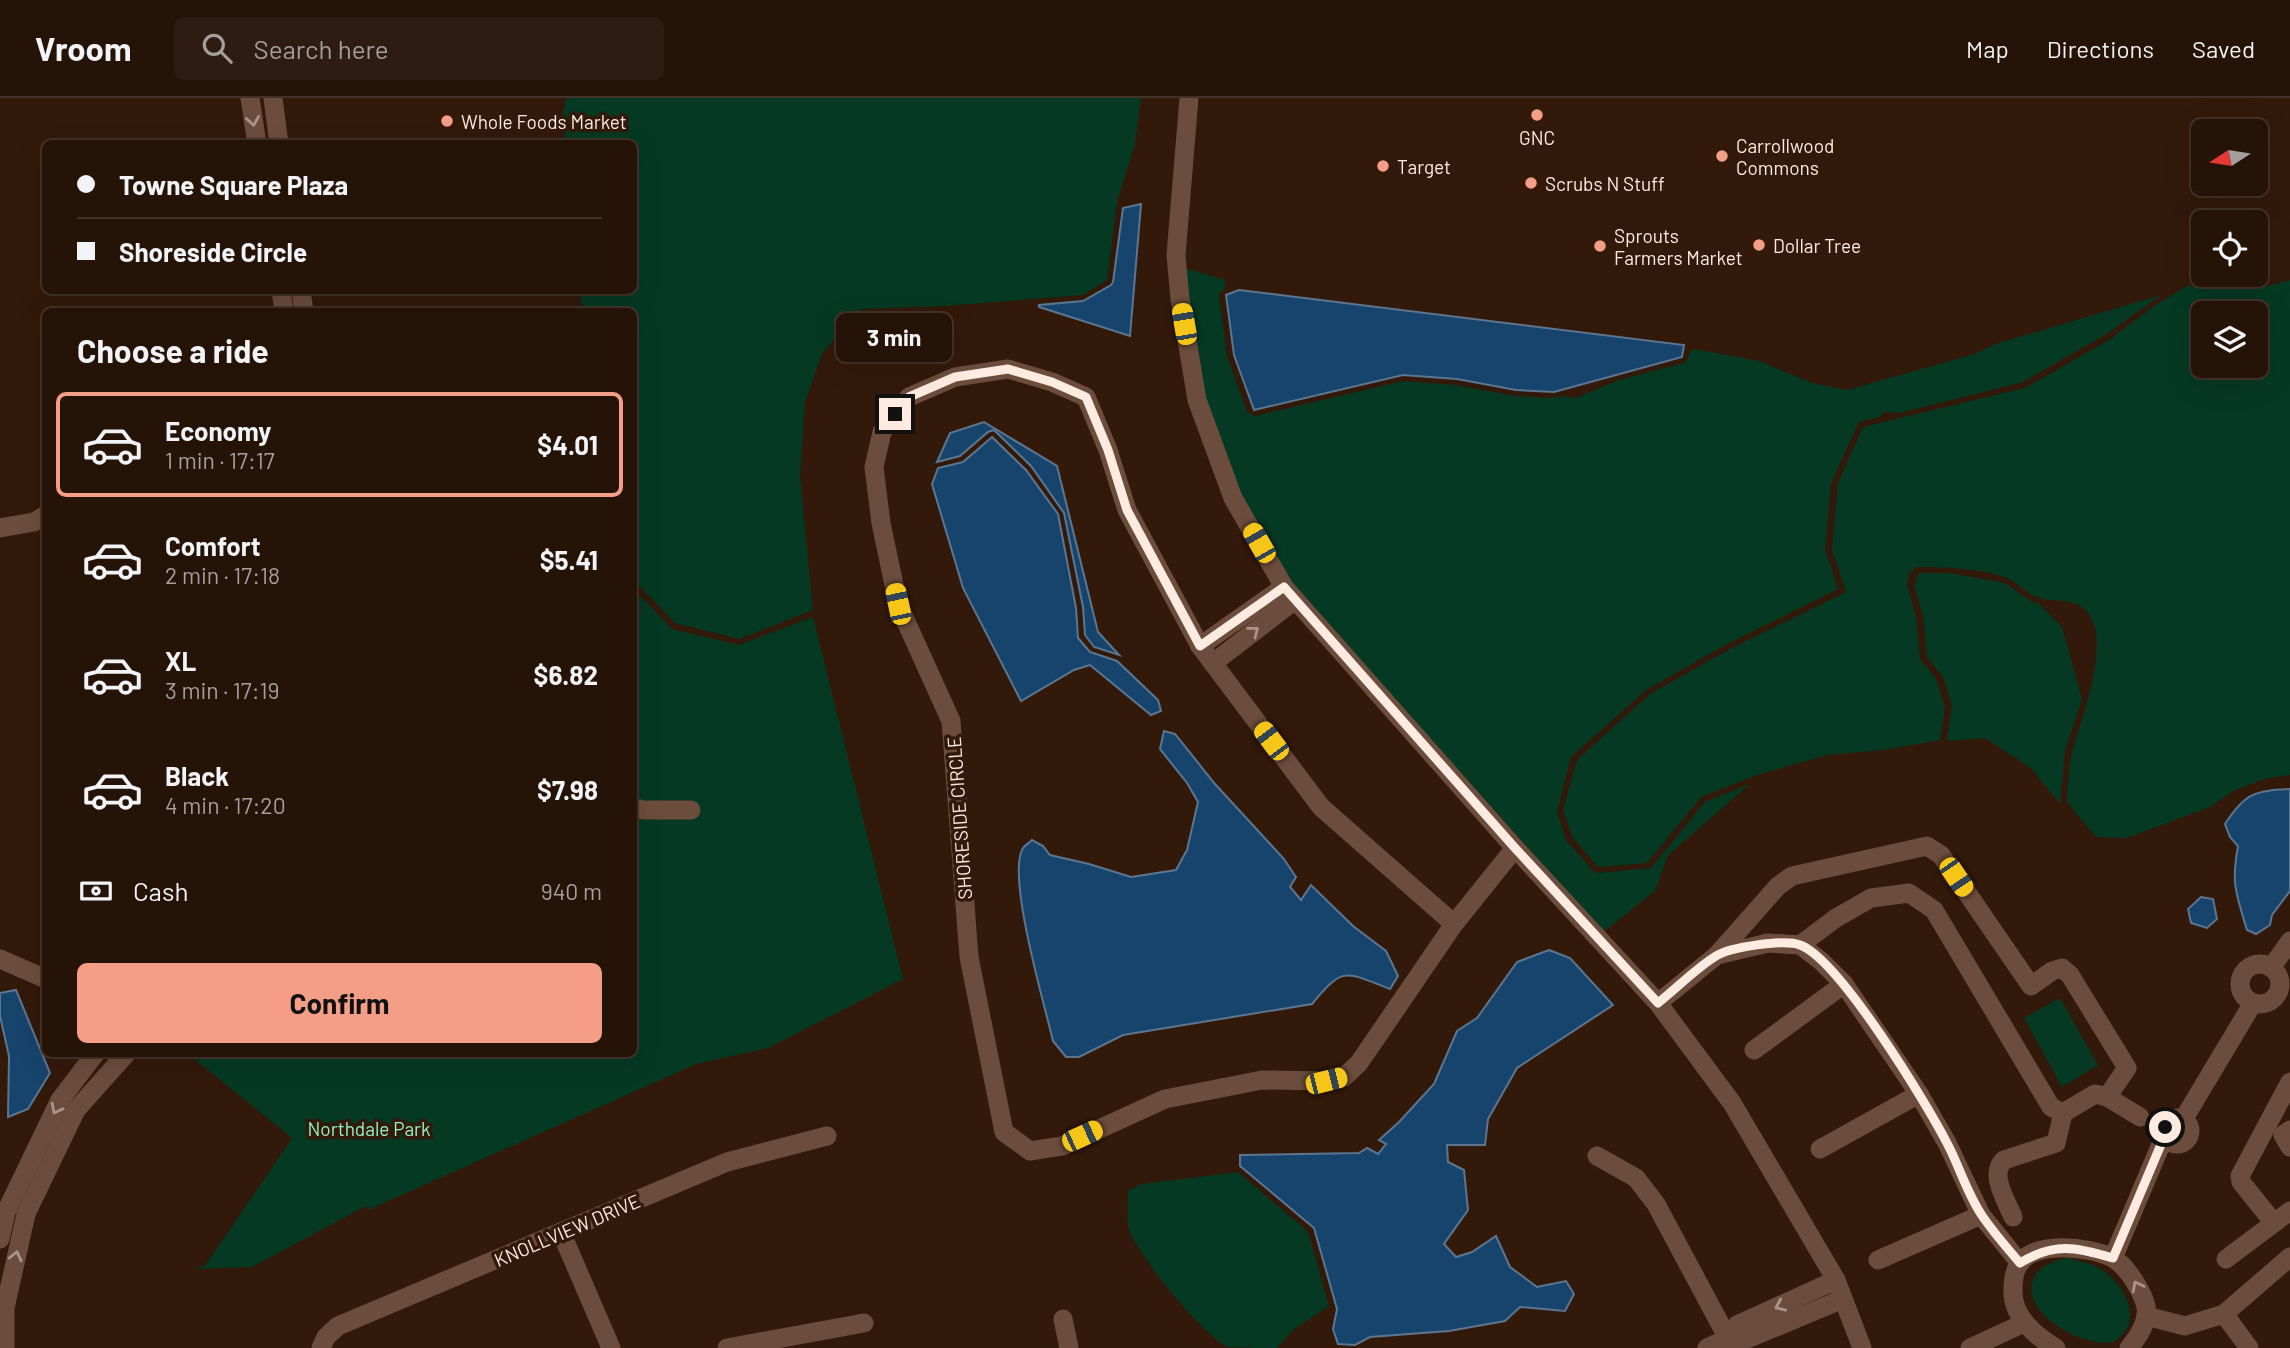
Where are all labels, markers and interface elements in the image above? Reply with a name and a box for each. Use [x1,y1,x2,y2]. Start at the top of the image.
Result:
search box [174,17,664,80]
text: Vroom [35,28,132,68]
icon: search [198,29,236,67]
text: Search here [254,33,389,64]
text: Map [1966,34,2009,63]
text: Directions [2047,34,2154,63]
text: Saved [2192,34,2255,63]
marker: GNC [1529,107,1545,123]
place label: Whole Foods Market [461,110,627,133]
marker: Whole Foods Market [439,113,455,129]
one-way arrow [245,115,260,127]
north arrow [2191,119,2268,196]
map controls [2191,119,2268,378]
place label: GNC [1519,126,1555,149]
place label: Carrollwood Commons [1736,134,1834,179]
marker: Carrollwood Commons [1714,148,1730,164]
place label: Target [1397,155,1451,178]
marker: Target [1375,158,1391,174]
text: Towne Square Plaza [119,169,348,200]
place label: Scrubs N Stuff [1545,172,1665,195]
marker: Scrubs N Stuff [1523,175,1539,191]
button: locate [2191,210,2268,287]
place label: Sprouts Farmers Market [1614,224,1743,269]
place label: Dollar Tree [1773,234,1861,257]
text: Shoreside Circle [119,236,307,267]
marker: Dollar Tree [1751,237,1767,253]
marker: Sprouts Farmers Market [1592,238,1608,254]
car [1171,301,1198,347]
button: layers [2191,301,2268,378]
callout: 3 min [837,313,953,362]
text: 3 min [867,323,921,351]
text: Choose a ride [77,331,269,369]
route end [879,398,911,430]
icon: car [81,413,144,476]
text: Economy [165,415,271,446]
text: $4.01 [537,429,598,460]
text: 1 min · 17:17 [165,446,275,474]
car [1240,520,1279,566]
icon: car [81,528,144,591]
text: Comfort [165,530,261,561]
text: $5.41 [540,544,598,575]
text: 2 min · 17:18 [165,561,280,589]
car [884,581,913,627]
one-way arrow [1246,627,1259,640]
icon: car [81,643,144,706]
text: XL [165,645,196,676]
text: $6.82 [534,659,598,690]
text: 3 min · 17:19 [165,676,280,704]
car [1250,718,1293,764]
street label: SHORESIDE CIRCLE [942,736,976,900]
icon: car [81,758,144,821]
text: Black [165,760,229,791]
text: $7.98 [537,774,598,805]
text: 4 min · 17:20 [165,791,286,819]
car [1936,854,1977,900]
icon: cash [77,872,115,910]
text: Cash [133,875,188,906]
text: 940 m [541,877,602,905]
button: Confirm [77,963,602,1043]
car [1304,1066,1349,1096]
one-way arrow [51,1102,64,1114]
route start [2149,1111,2181,1143]
park label: Northdale Park [307,1117,431,1140]
car [1059,1118,1106,1154]
street label: KNOLLVIEW DRIVE [491,1189,643,1271]
one-way arrow [8,1251,23,1263]
one-way arrow [2132,1281,2145,1294]
one-way arrow [1774,1298,1787,1312]

